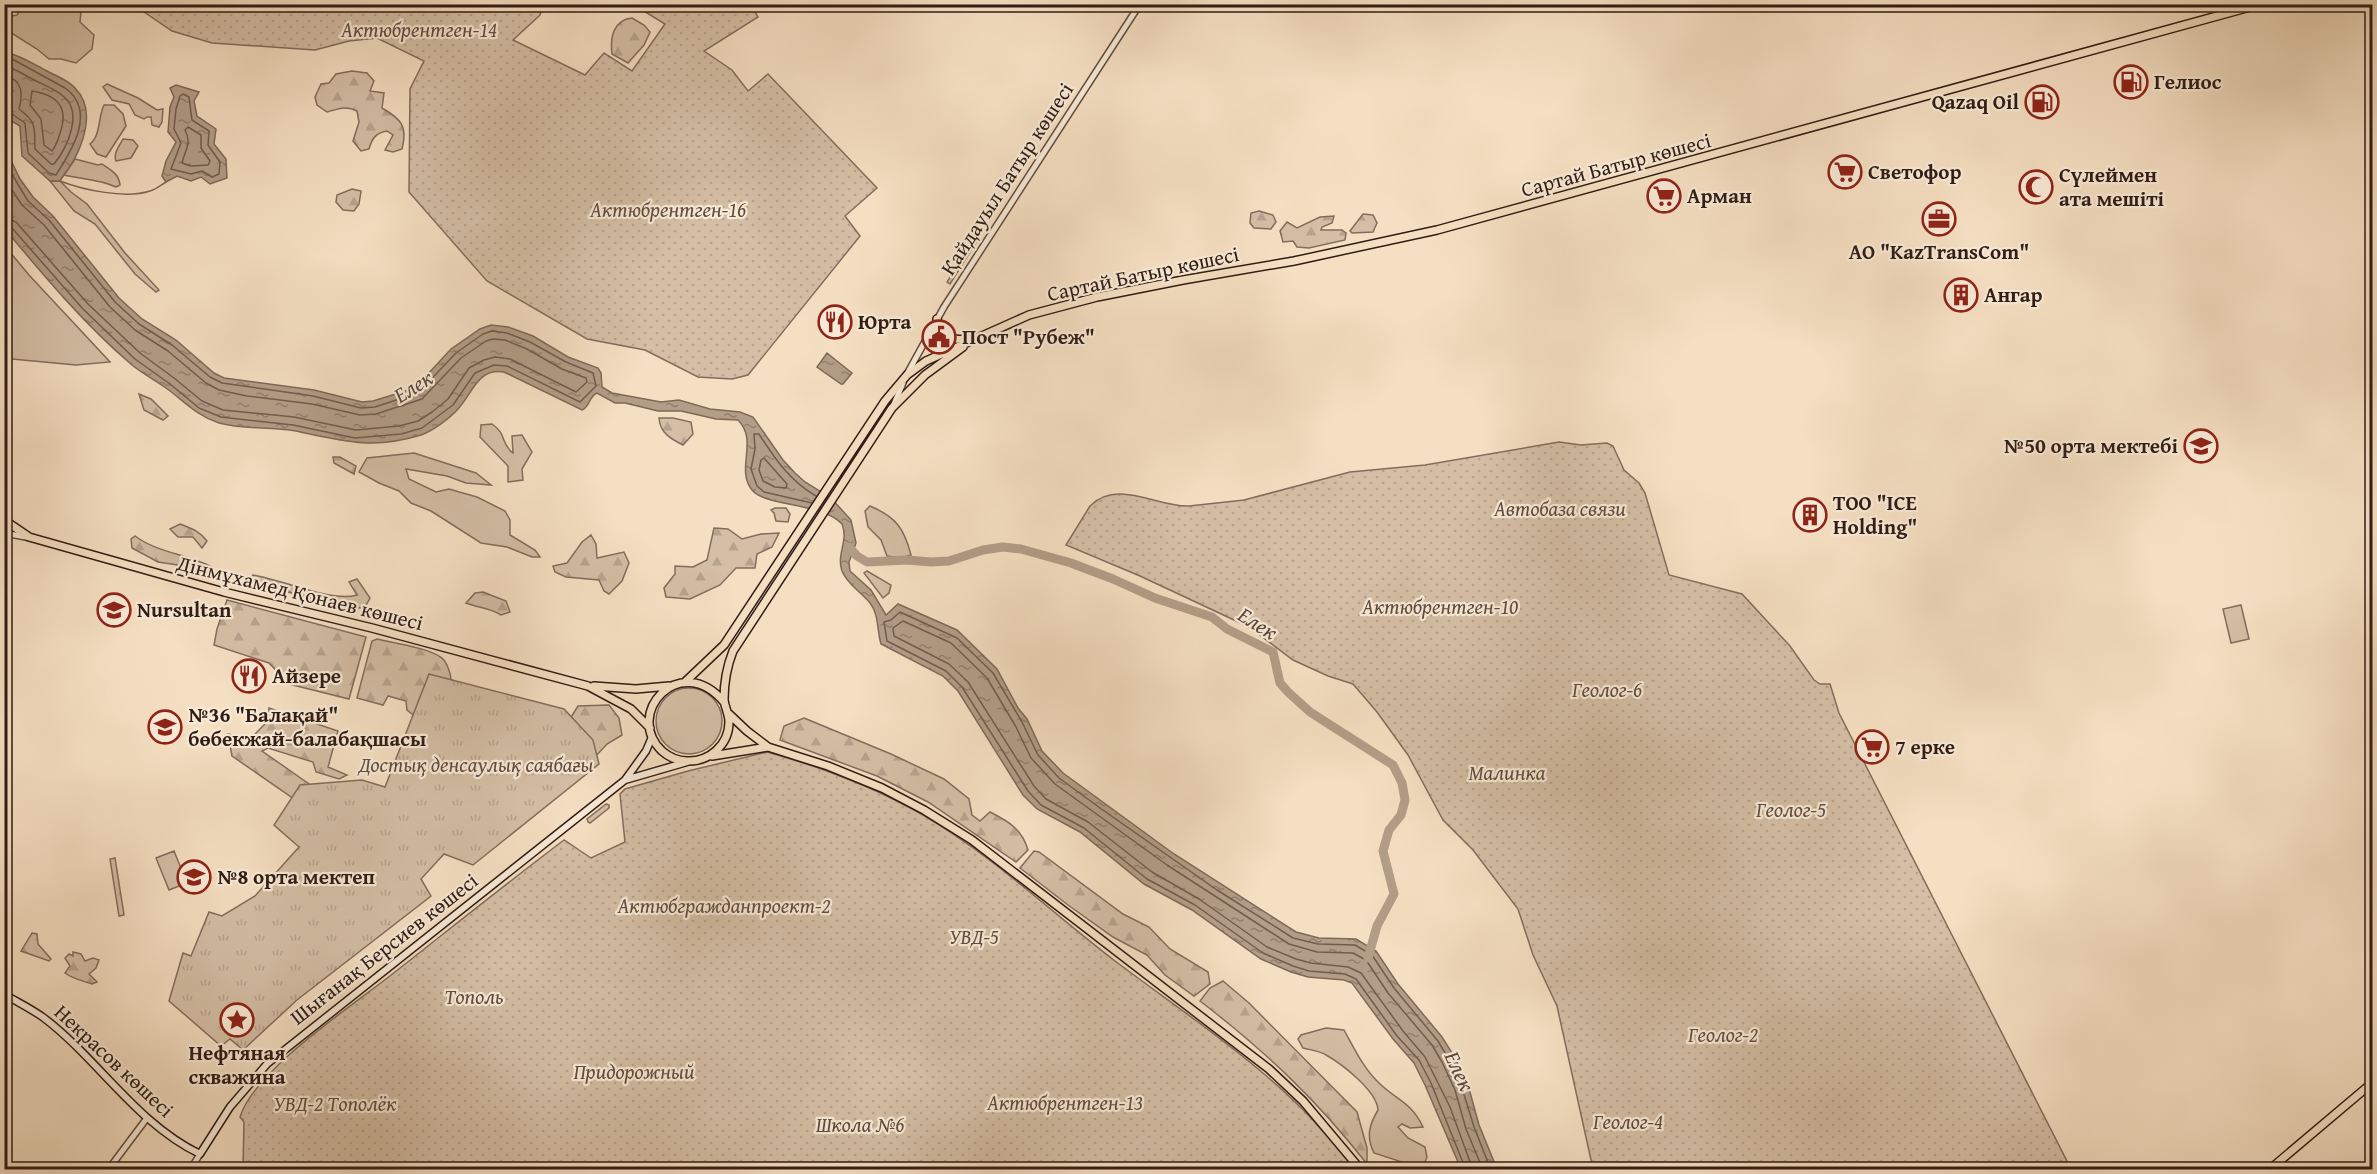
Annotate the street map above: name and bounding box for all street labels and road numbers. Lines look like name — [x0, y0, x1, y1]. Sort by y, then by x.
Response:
street label: Қайдауыл Батыр көшесі — [933, 76, 1081, 281]
street label: Сартай Батыр көшесі — [1518, 124, 1714, 205]
street label: Сартай Батыр көшесі — [1044, 238, 1242, 309]
street label: Дінмұхамед Қонаев көшесі — [173, 547, 427, 638]
street label: Шығанақ Берсиев көшесі — [283, 865, 484, 1032]
street label: Некрасов көшесі — [48, 997, 181, 1124]

